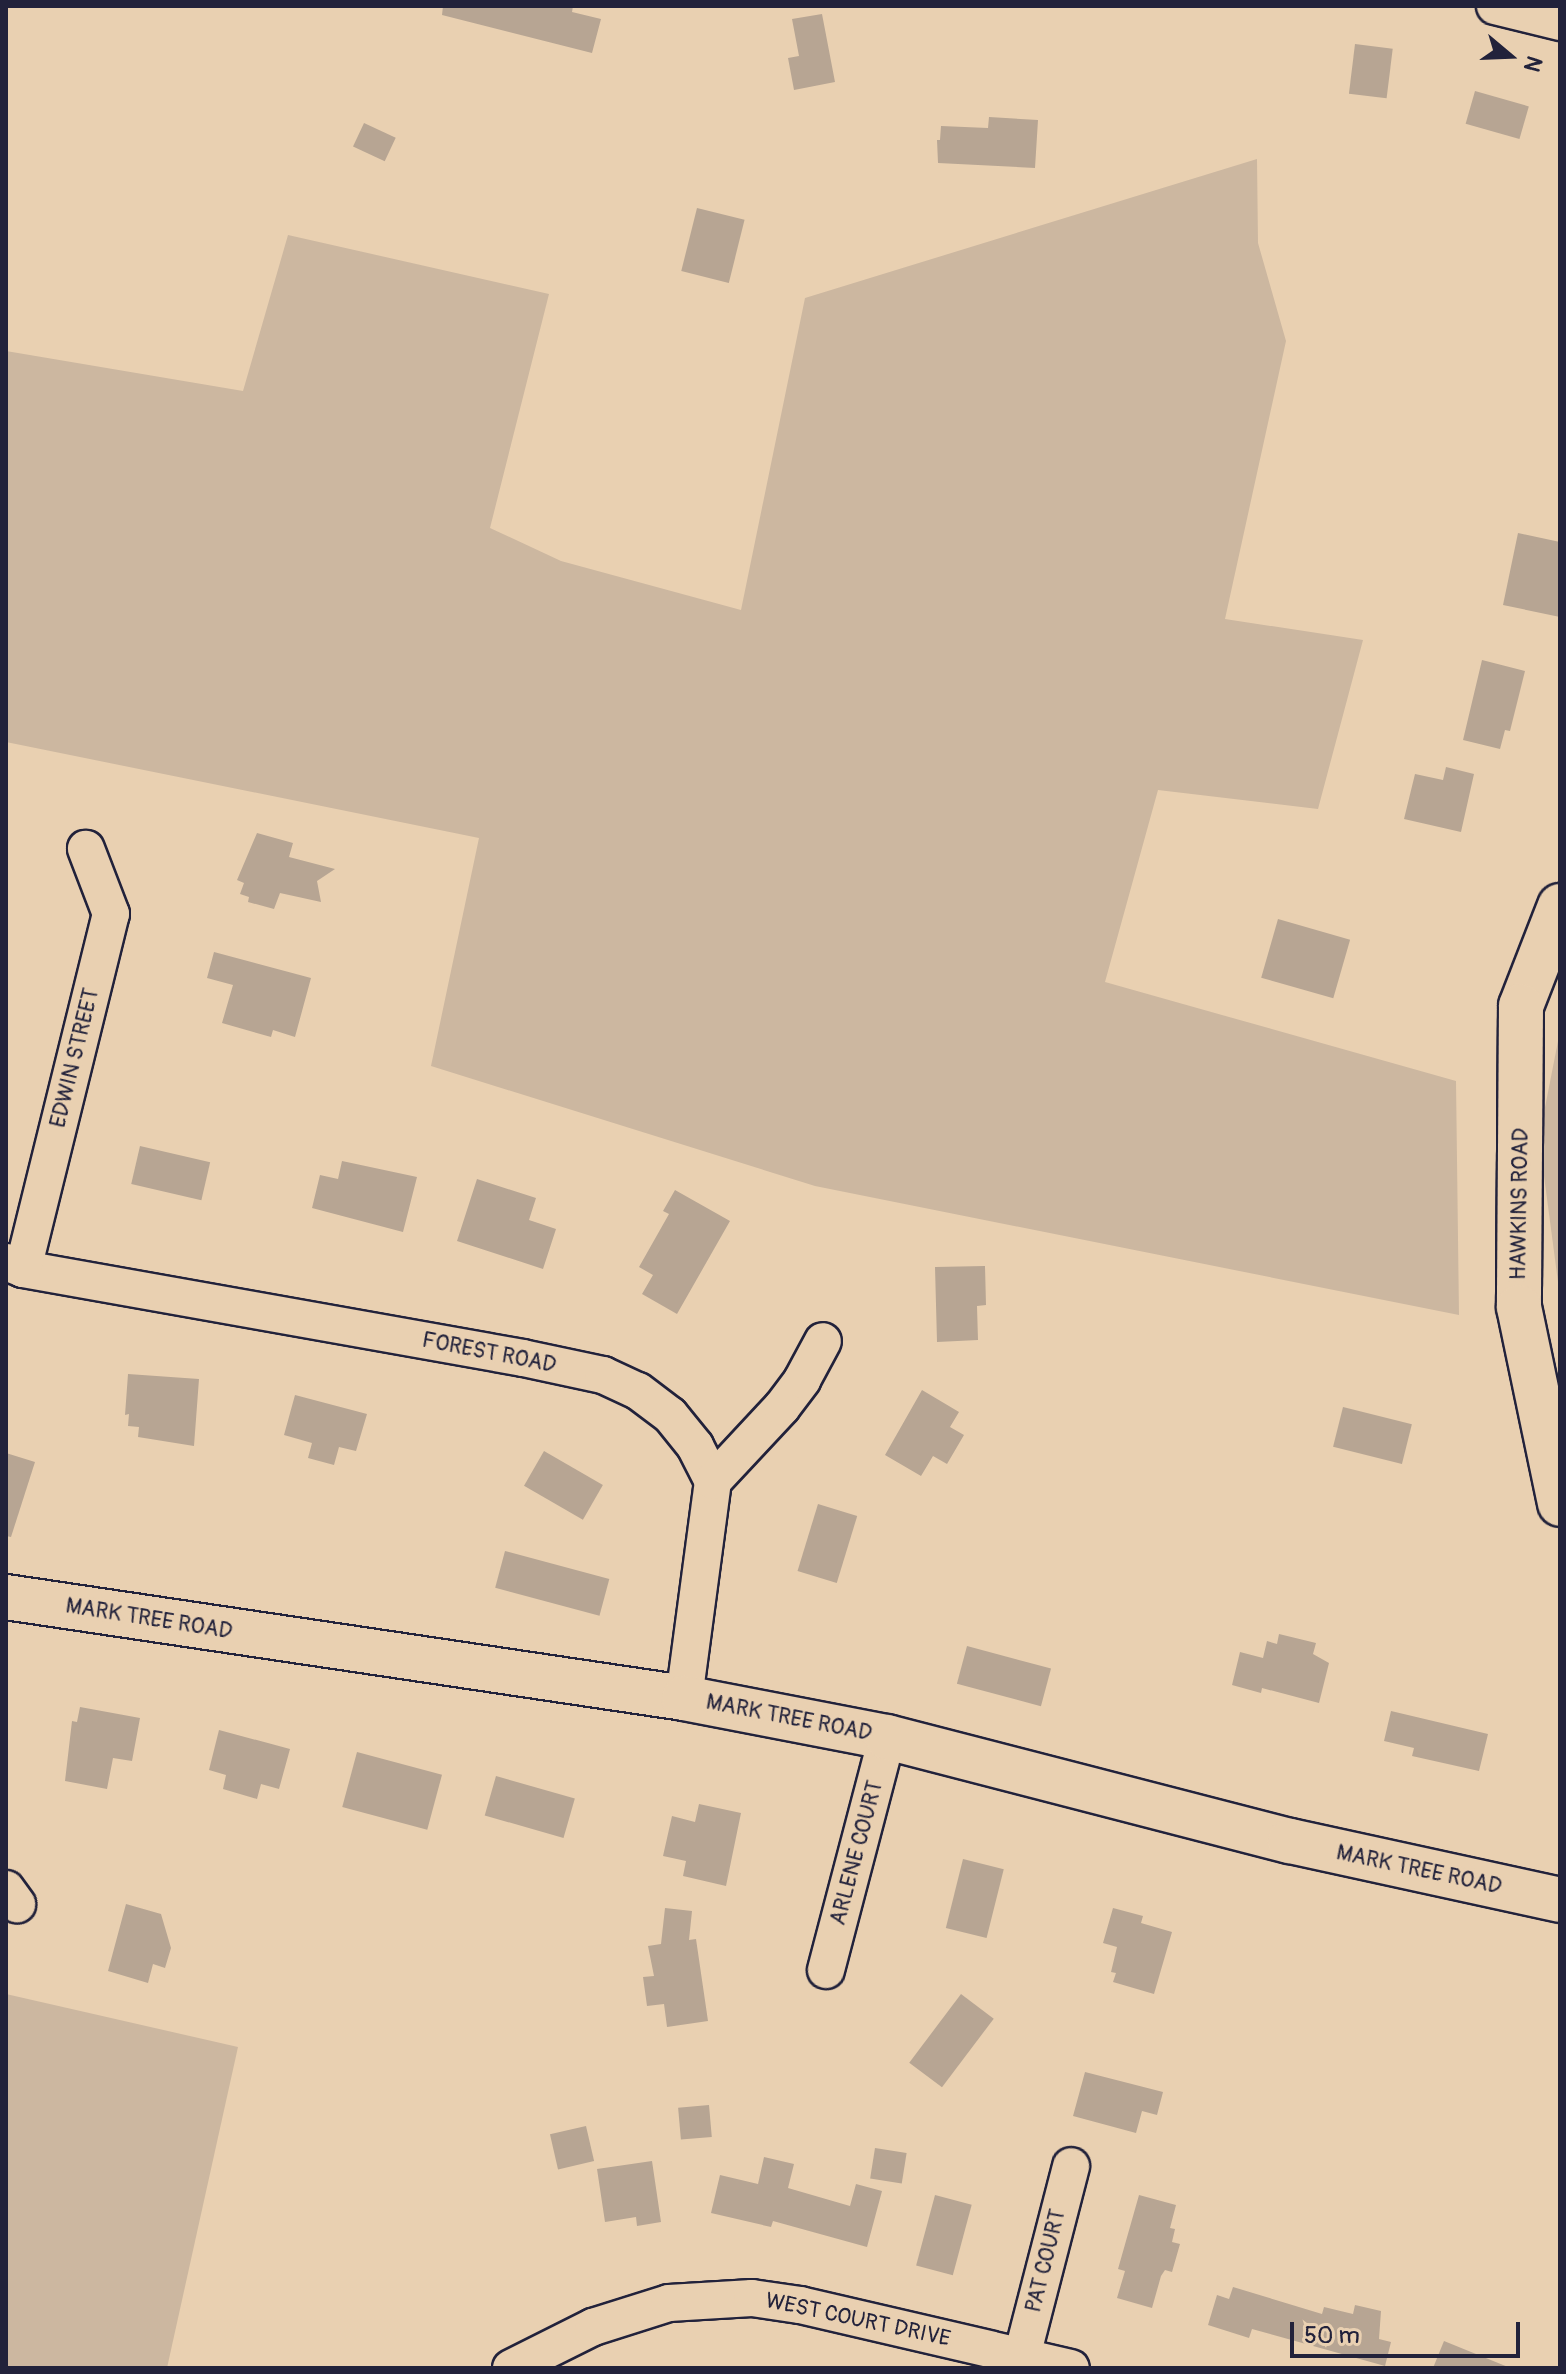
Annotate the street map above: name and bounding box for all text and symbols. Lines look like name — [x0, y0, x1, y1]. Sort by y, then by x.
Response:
north arrow — [1470, 16, 1550, 96]
text: N — [1517, 52, 1548, 75]
street label: EDWIN STREET — [45, 986, 105, 1130]
street label: HAWKINS ROAD — [1505, 1128, 1535, 1280]
street label: FOREST ROAD — [420, 1327, 558, 1379]
street label: MARK TREE ROAD — [64, 1593, 234, 1645]
street label: MARK TREE ROAD — [704, 1689, 874, 1747]
street label: ARLENE COURT — [825, 1778, 889, 1928]
street label: MARK TREE ROAD — [1334, 1840, 1504, 1900]
street label: PAT COURT — [1020, 2207, 1072, 2315]
street label: WEST COURT DRIVE — [763, 2288, 953, 2352]
scale bar — [1294, 2306, 1524, 2356]
text: 50 m — [1304, 2321, 1360, 2350]

